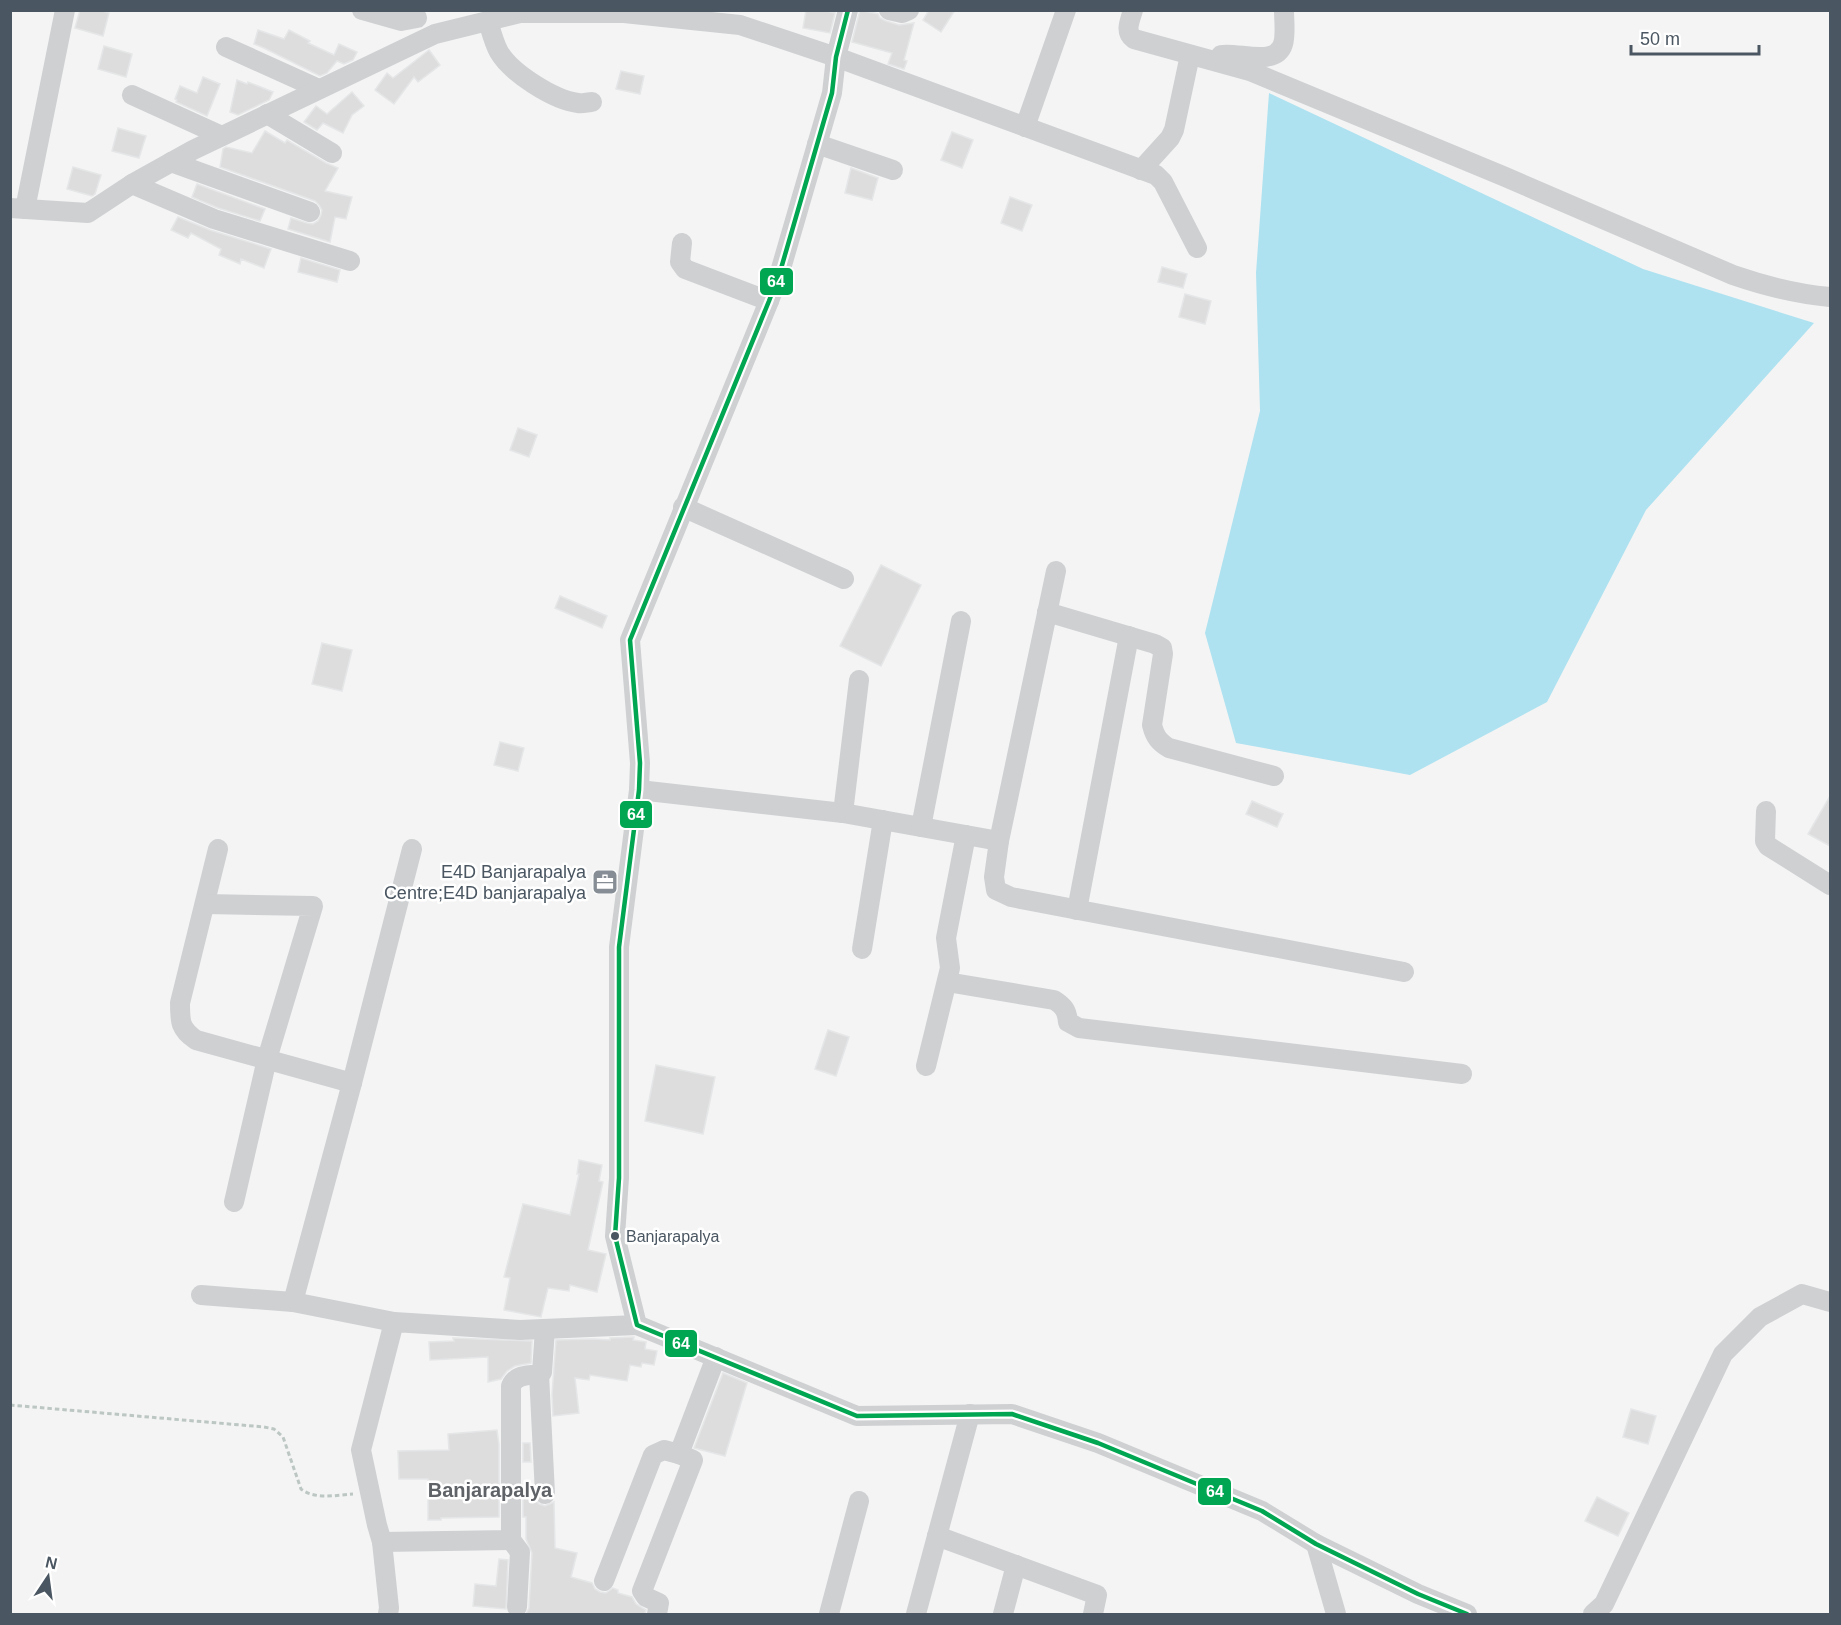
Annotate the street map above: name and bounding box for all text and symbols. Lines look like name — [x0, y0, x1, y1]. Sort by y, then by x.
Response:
scale bar — [1631, 18, 1758, 56]
text: 50 m — [1640, 29, 1680, 49]
line badge: 64 — [759, 267, 794, 296]
text: 64 — [767, 273, 785, 290]
line badge: 64 — [619, 800, 653, 829]
text: 64 — [627, 806, 645, 823]
place label: E4D Banjarapalya Centre;E4D banjarapalya — [384, 862, 587, 903]
office icon: E4D Banjarapalya Centre;E4D banjarapalya — [590, 867, 620, 897]
place label: Banjarapalya — [626, 1228, 720, 1245]
marker: Banjarapalya — [609, 1230, 621, 1242]
line badge: 64 — [664, 1329, 698, 1358]
text: 64 — [672, 1335, 690, 1352]
line badge: 64 — [1197, 1477, 1232, 1506]
district label: Banjarapalya — [428, 1479, 553, 1501]
text: 64 — [1206, 1483, 1224, 1500]
north arrow — [18, 1547, 78, 1607]
text: N — [44, 1553, 59, 1572]

